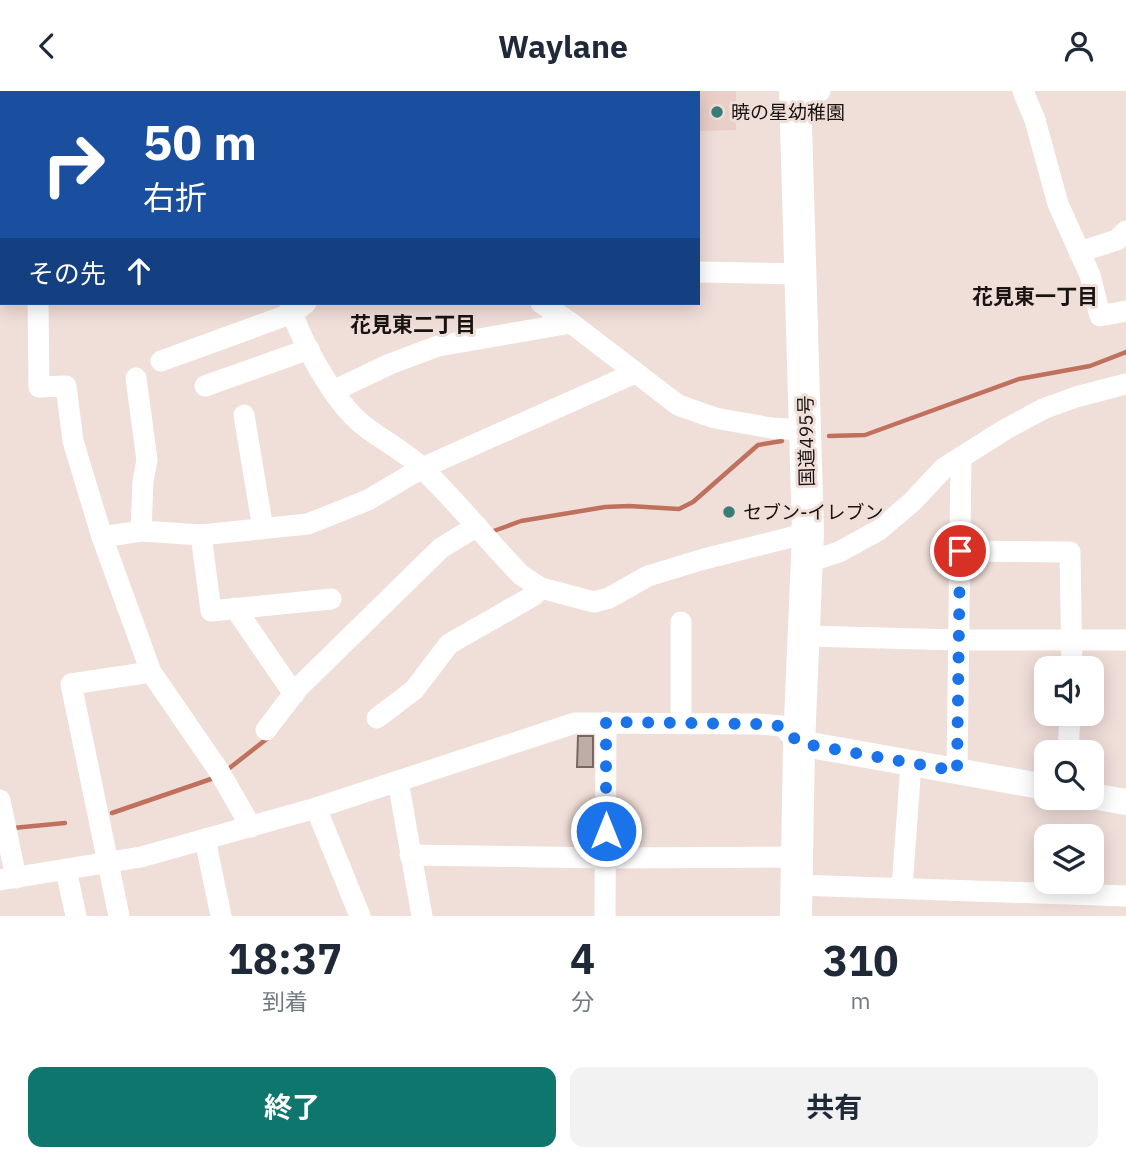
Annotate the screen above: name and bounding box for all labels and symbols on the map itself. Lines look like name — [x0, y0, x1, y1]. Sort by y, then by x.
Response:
place label: 暁の星幼稚園 — [731, 100, 845, 124]
marker: 暁の星幼稚園 — [709, 104, 725, 120]
district label: 花見東一丁目 — [972, 282, 1098, 310]
district label: 花見東二丁目 — [350, 310, 476, 338]
street label: 国道495号 — [793, 395, 819, 487]
place label: セブン-イレブン — [743, 500, 884, 524]
marker: セブン-イレブン — [721, 504, 737, 520]
pin — [930, 521, 990, 581]
position arrow — [569, 794, 643, 868]

